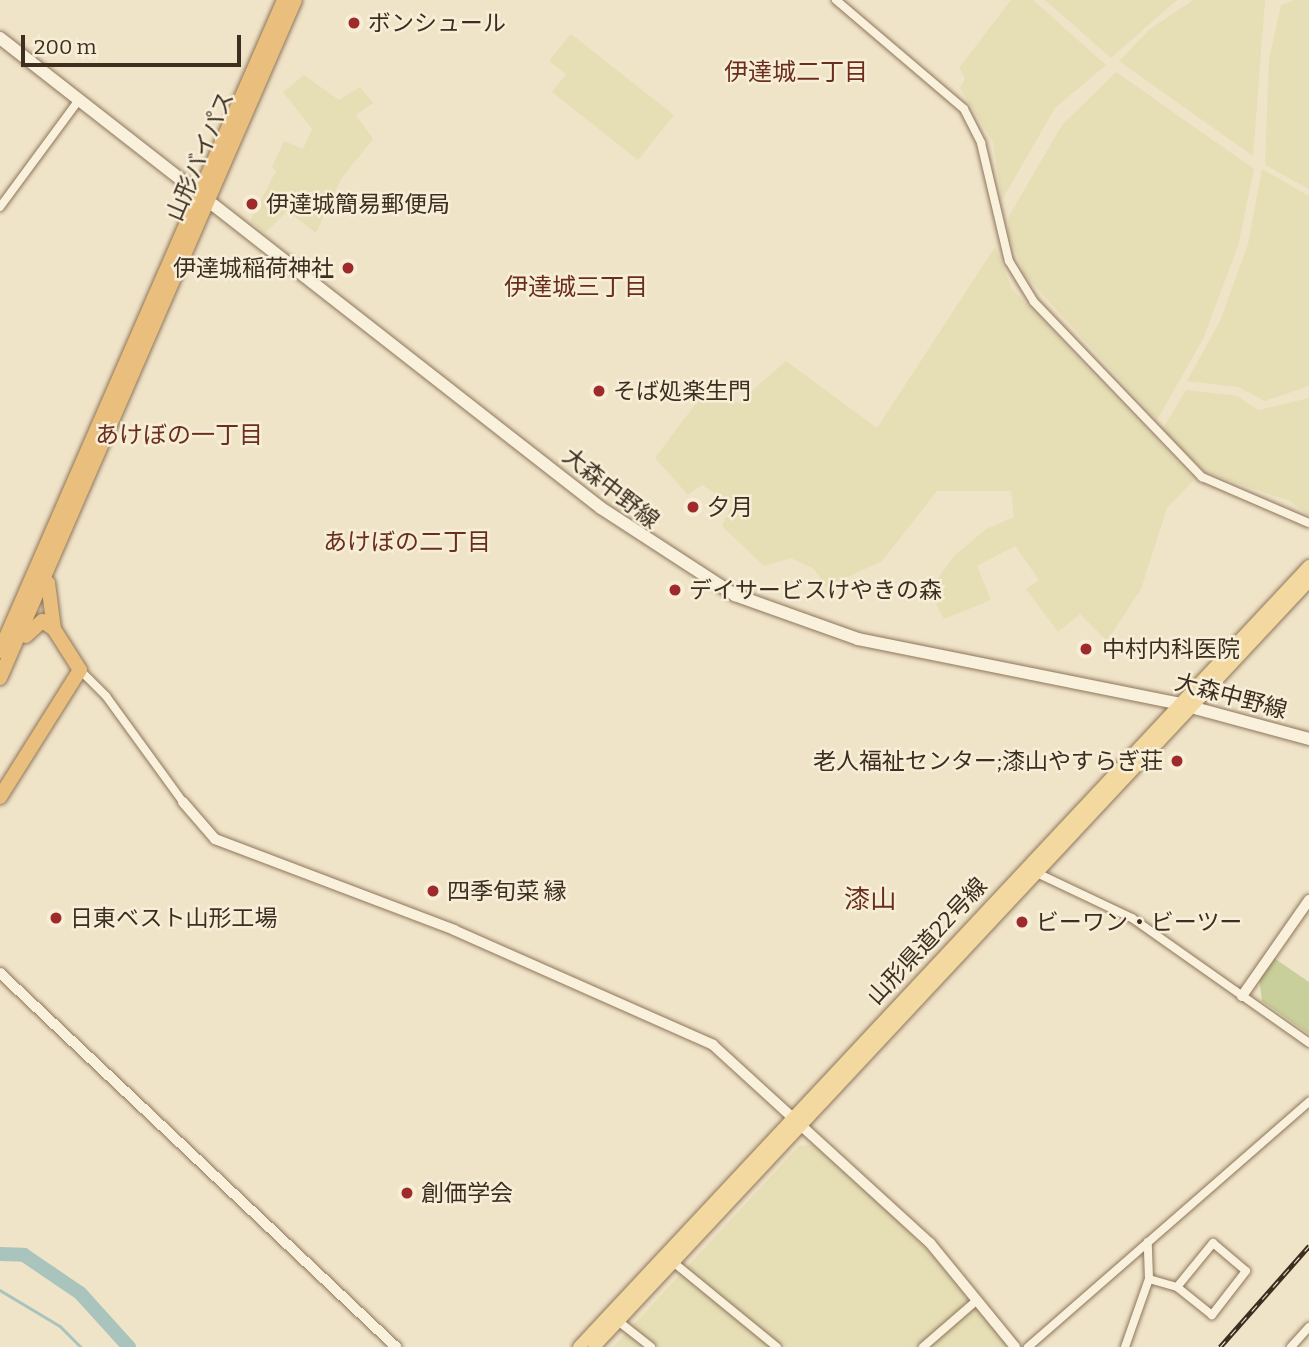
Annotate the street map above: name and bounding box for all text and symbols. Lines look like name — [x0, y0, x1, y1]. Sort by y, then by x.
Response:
place label: ボンシュール — [368, 9, 506, 37]
marker: ボンシュール — [346, 15, 362, 31]
scale bar — [24, 21, 245, 65]
text: 200 m — [34, 34, 97, 60]
district label: 伊達城二丁目 — [724, 59, 868, 87]
street label: 山形バイパス — [160, 87, 240, 225]
place label: 伊達城簡易郵便局 — [266, 190, 450, 218]
marker: 伊達城簡易郵便局 — [244, 196, 260, 212]
place label: 伊達城稲荷神社 — [173, 254, 334, 282]
marker: 伊達城稲荷神社 — [340, 260, 356, 276]
district label: 伊達城三丁目 — [504, 274, 648, 302]
place label: そば処楽生門 — [613, 377, 751, 405]
marker: そば処楽生門 — [591, 383, 607, 399]
district label: あけぼの一丁目 — [95, 422, 263, 450]
street label: 大森中野線 — [557, 442, 665, 534]
place label: 夕月 — [707, 493, 753, 521]
marker: 夕月 — [685, 499, 701, 515]
district label: あけぼの二丁目 — [323, 529, 491, 557]
place label: デイサービスけやきの森 — [689, 576, 942, 604]
marker: デイサービスけやきの森 — [667, 582, 683, 598]
place label: 中村内科医院 — [1102, 635, 1240, 663]
marker: 中村内科医院 — [1076, 639, 1096, 659]
street label: 大森中野線 — [1172, 668, 1290, 724]
place label: 老人福祉センター;漆山やすらぎ荘 — [813, 747, 1163, 775]
marker: 老人福祉センター;漆山やすらぎ荘 — [1169, 753, 1185, 769]
street label: 山形県道22号線 — [861, 872, 993, 1010]
place label: 四季旬菜 縁 — [447, 877, 567, 905]
marker: 四季旬菜 縁 — [425, 883, 441, 899]
district label: 漆山 — [844, 884, 896, 916]
place label: 日東ベスト山形工場 — [70, 904, 277, 932]
place label: ビーワン・ビーツー — [1036, 908, 1243, 936]
marker: 日東ベスト山形工場 — [48, 910, 64, 926]
marker: ビーワン・ビーツー — [1014, 914, 1030, 930]
place label: 創価学会 — [421, 1179, 513, 1207]
marker: 創価学会 — [399, 1185, 415, 1201]

